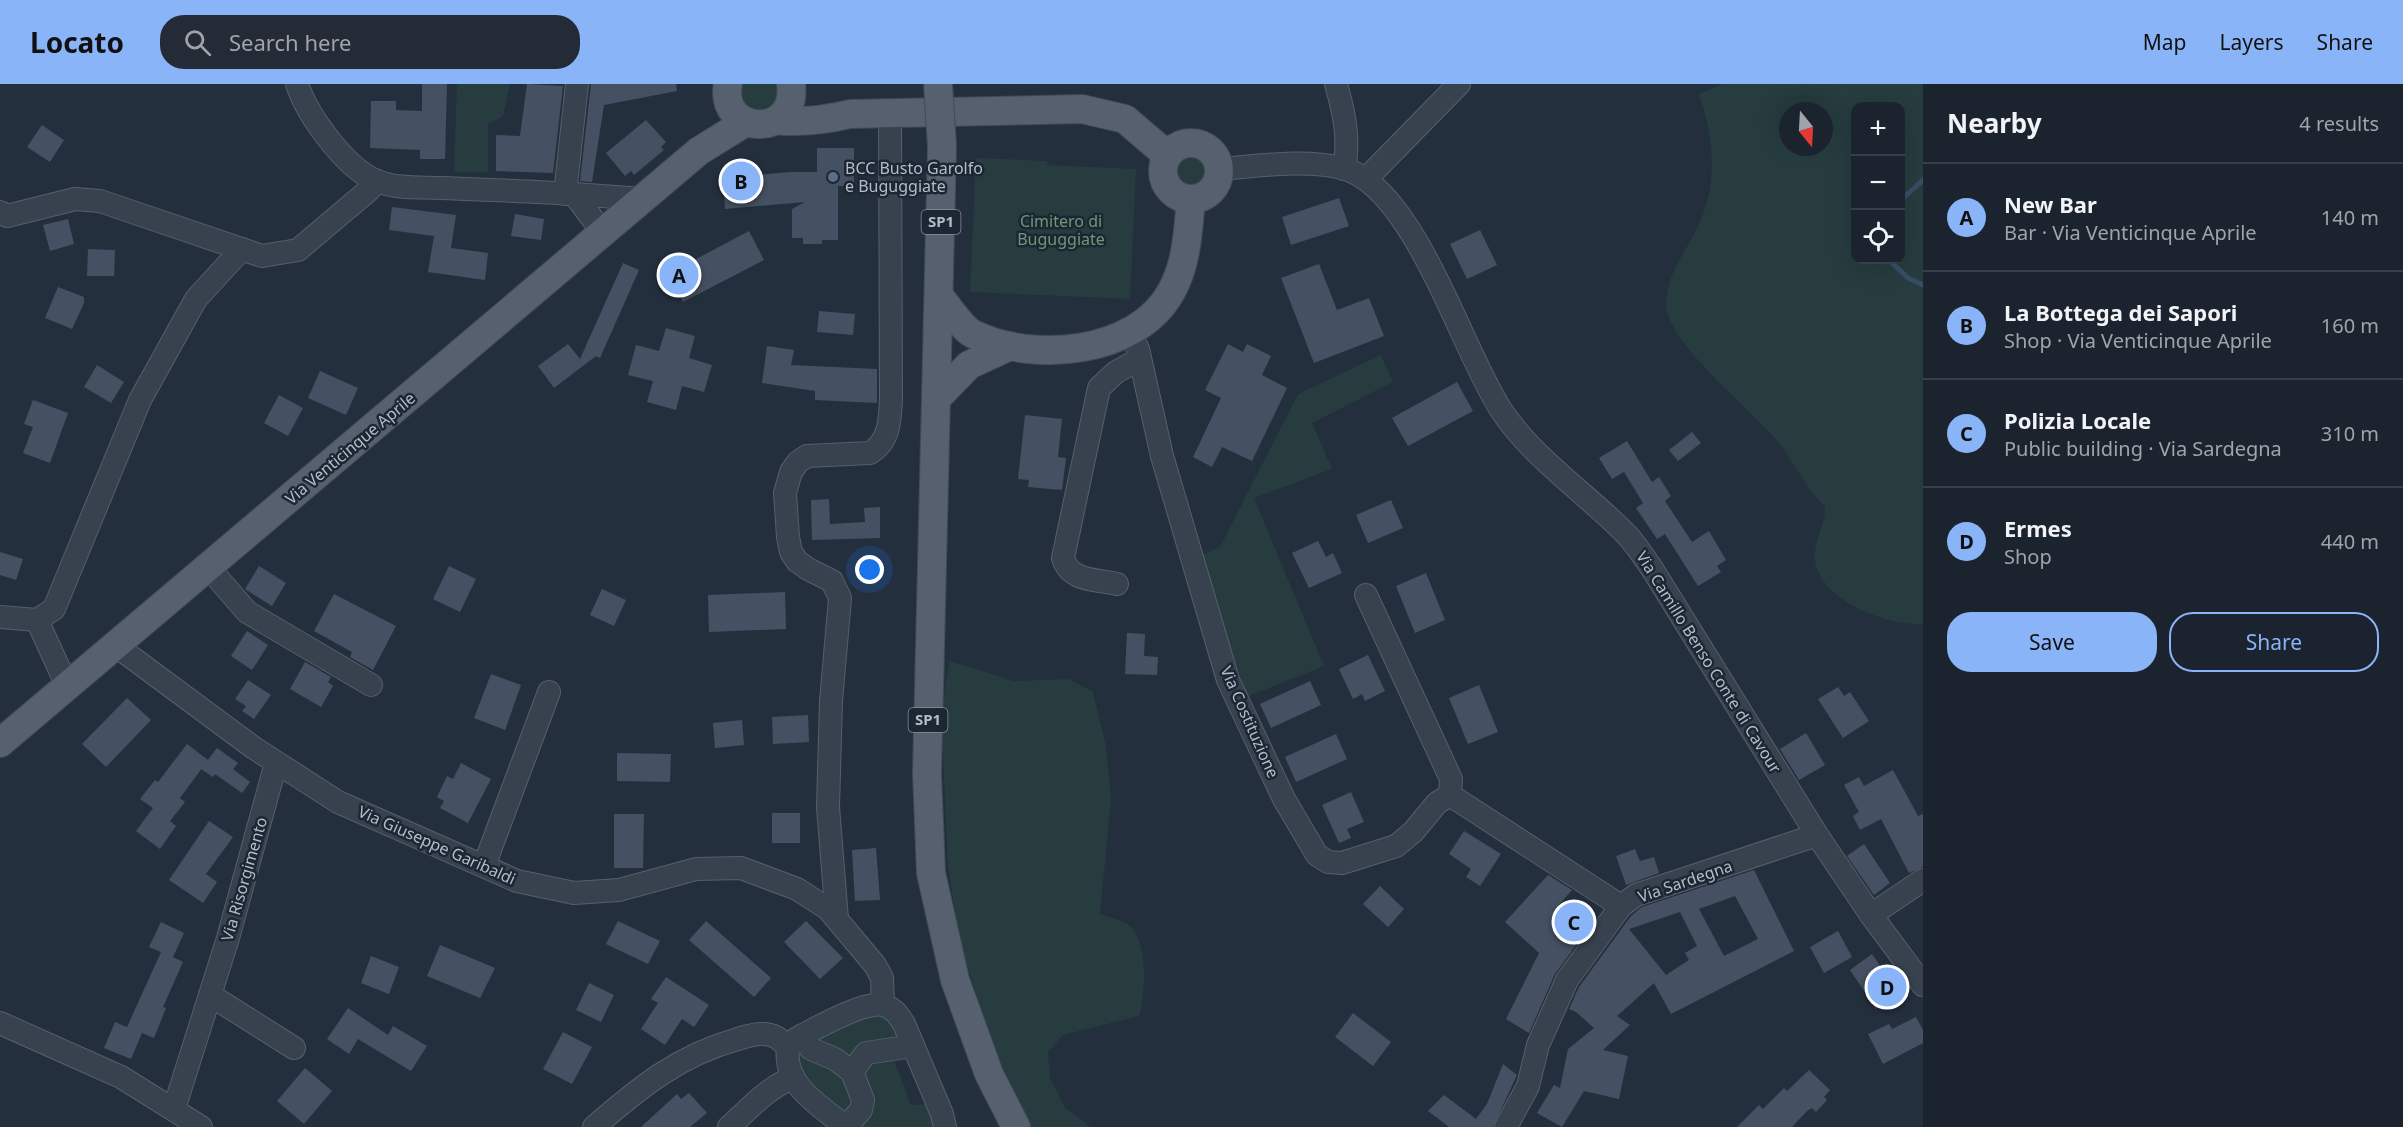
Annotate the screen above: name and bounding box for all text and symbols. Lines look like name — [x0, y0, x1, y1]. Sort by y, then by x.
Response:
search box — [160, 15, 580, 69]
text: Locato — [30, 23, 124, 61]
icon: search — [181, 26, 214, 59]
text: Search here — [229, 27, 351, 57]
text: Map — [2143, 28, 2187, 56]
text: Layers — [2220, 28, 2284, 56]
text: Share — [2317, 28, 2373, 56]
north arrow — [1779, 102, 1833, 156]
map controls — [1851, 102, 1905, 264]
button: + — [1851, 102, 1905, 156]
text: Nearby — [1947, 105, 2042, 141]
text: 4 results — [2299, 110, 2379, 137]
button: − — [1851, 156, 1905, 210]
place label: BCC Busto Garolfo e Buguggiate — [845, 157, 983, 197]
pin: B — [722, 158, 760, 204]
marker: BCC Busto Garolfo e Buguggiate — [826, 170, 840, 184]
text: New Bar — [2004, 189, 2097, 219]
text: A — [1960, 204, 1973, 231]
text: 140 m — [2321, 204, 2379, 231]
road number: SP1 — [922, 210, 960, 234]
park label: Cimitero di Buguggiate — [1017, 210, 1105, 250]
button: locate — [1851, 210, 1905, 264]
text: Bar · Via Venticinque Aprile — [2004, 219, 2257, 246]
pin: A — [660, 252, 698, 297]
text: La Bottega dei Sapori — [2004, 297, 2237, 327]
text: B — [1960, 312, 1973, 339]
text: 160 m — [2321, 312, 2379, 339]
text: Shop · Via Venticinque Aprile — [2004, 327, 2272, 354]
street label: Via Venticinque Aprile — [280, 387, 420, 509]
text: Polizia Locale — [2004, 405, 2151, 435]
text: C — [1960, 420, 1973, 447]
text: 310 m — [2321, 420, 2379, 447]
text: Public building · Via Sardegna — [2004, 435, 2282, 462]
text: Ermes — [2004, 513, 2072, 543]
text: D — [1959, 528, 1974, 555]
text: 440 m — [2321, 528, 2379, 555]
text: Shop — [2004, 543, 2052, 570]
street label: Via Camillo Benso Conte di Cavour — [1631, 547, 1787, 778]
your location — [855, 555, 884, 584]
button: Save — [1947, 612, 2157, 672]
button: Share — [2169, 612, 2379, 672]
street label: Via Costituzione — [1216, 663, 1284, 781]
road number: SP1 — [908, 708, 948, 732]
street label: Via Giuseppe Garibaldi — [355, 800, 519, 890]
street label: Via Risorgimento — [216, 814, 272, 944]
street label: Via Sardegna — [1635, 855, 1735, 907]
pin: C — [1554, 900, 1594, 944]
pin: D — [1868, 964, 1906, 1010]

